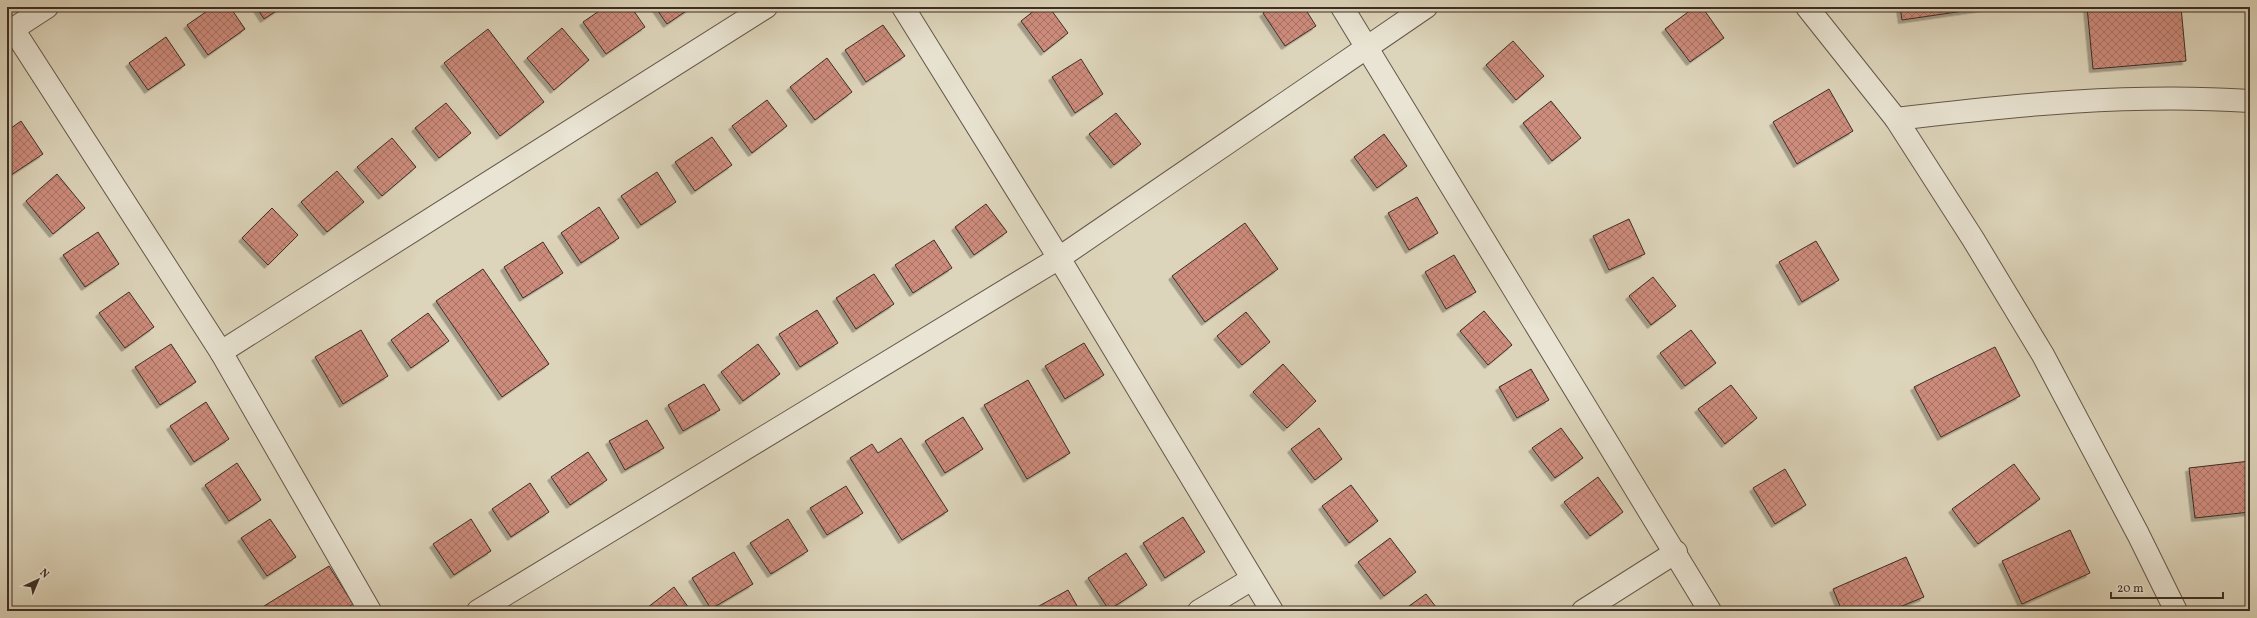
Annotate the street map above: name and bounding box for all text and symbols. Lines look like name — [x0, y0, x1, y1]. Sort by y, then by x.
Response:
north arrow — [18, 560, 58, 600]
text: N — [36, 566, 52, 582]
scale bar — [2111, 574, 2223, 600]
text: 20 m — [2117, 581, 2144, 597]

